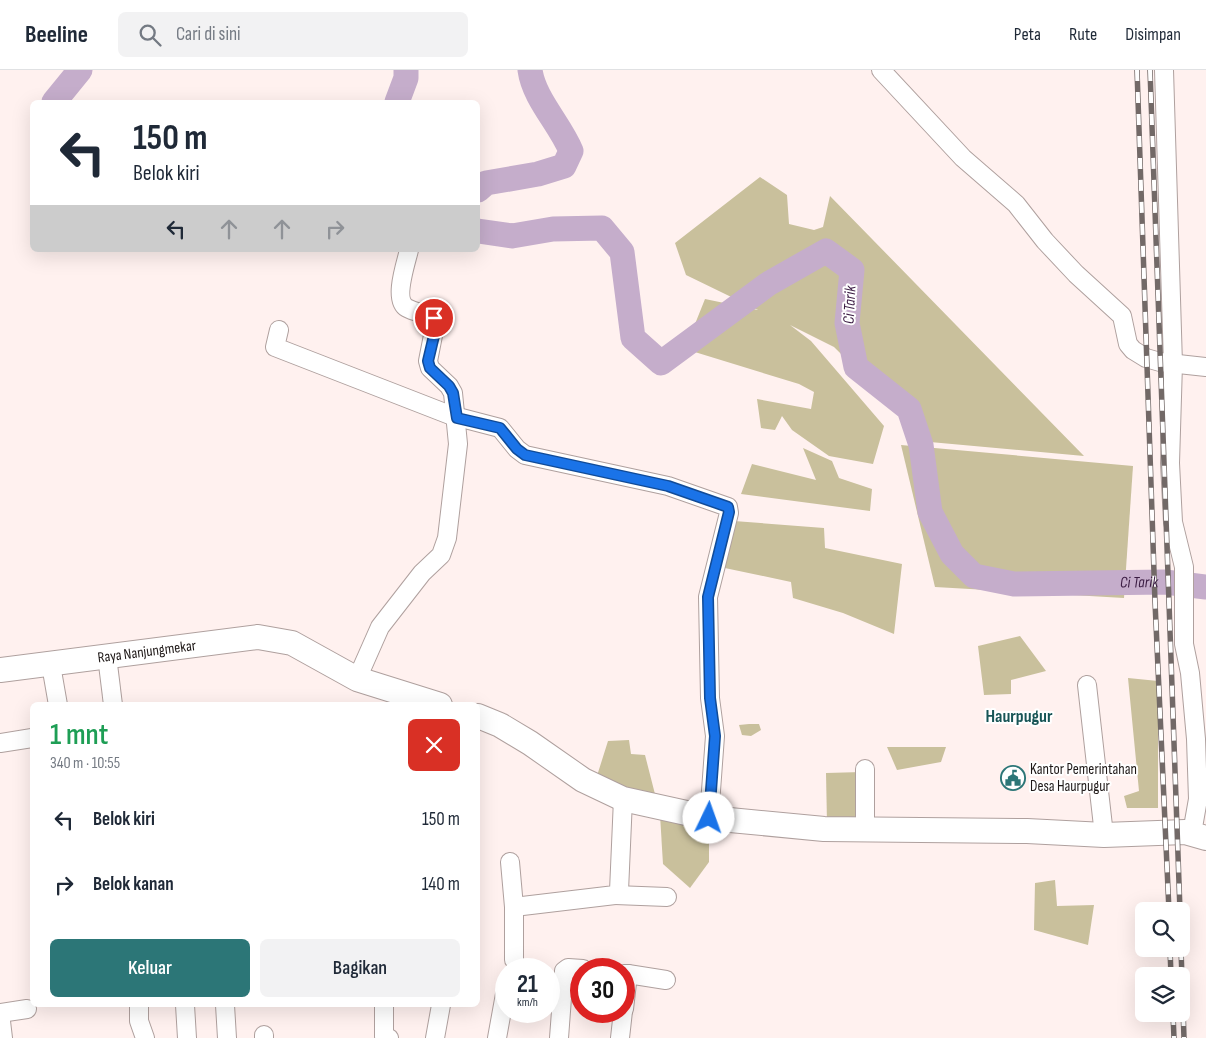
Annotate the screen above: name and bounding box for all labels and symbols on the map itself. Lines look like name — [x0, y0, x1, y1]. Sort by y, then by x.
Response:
water label: Ci Tarik — [840, 284, 861, 325]
pin — [413, 297, 455, 339]
water label: Ci Tarik — [1120, 573, 1159, 592]
street label: Raya Nanjungmekar — [97, 635, 198, 667]
district label: Haurpugur — [985, 706, 1053, 727]
place label: Kantor Pemerintahan Desa Haurpugur — [1030, 760, 1137, 796]
public building icon: Kantor Pemerintahan Desa Haurpugur — [1000, 765, 1026, 791]
position arrow — [682, 791, 734, 843]
speed limit sign: 30 — [570, 958, 635, 1023]

